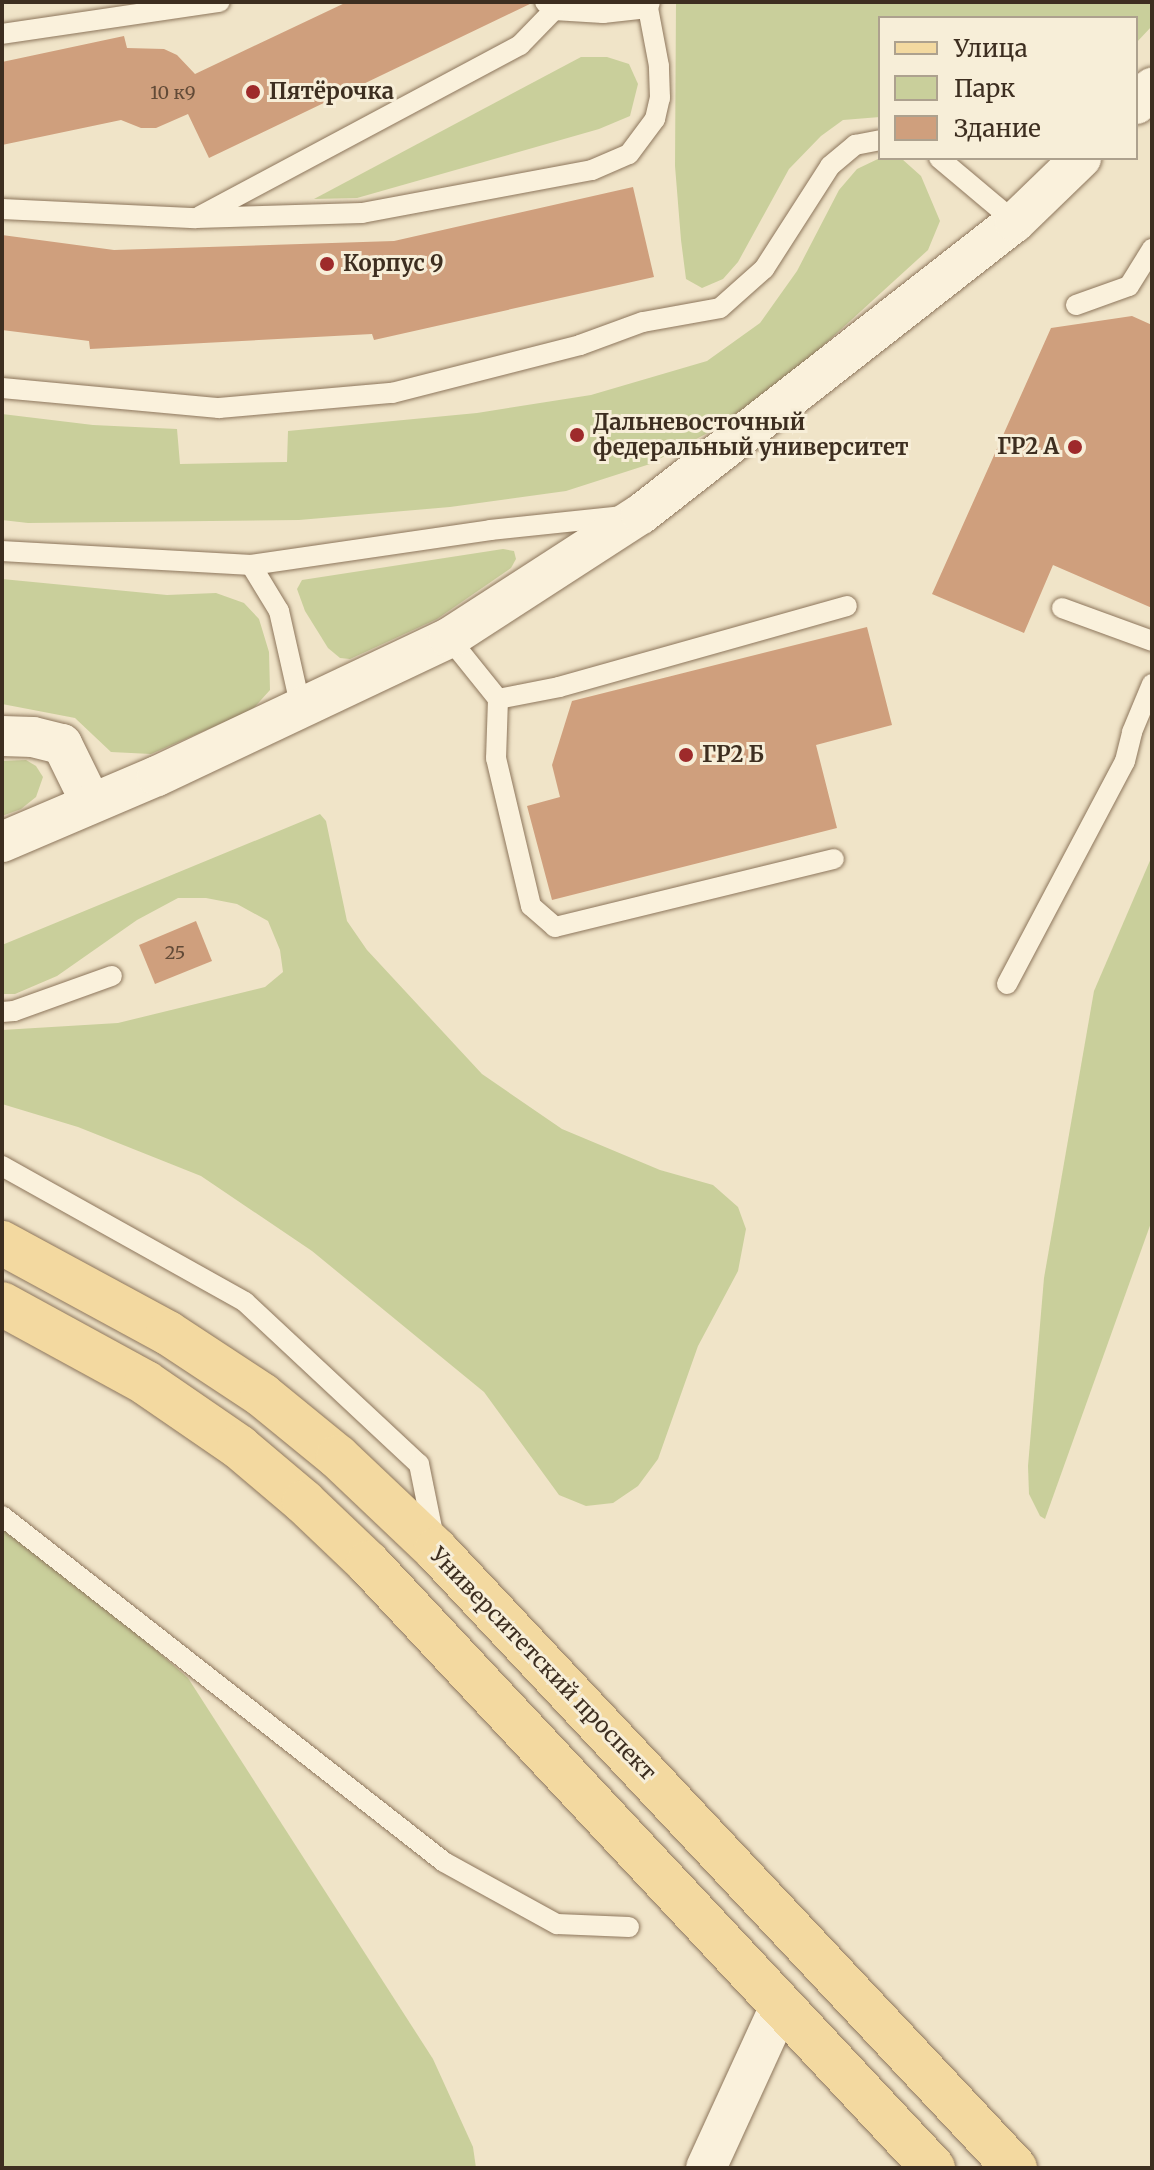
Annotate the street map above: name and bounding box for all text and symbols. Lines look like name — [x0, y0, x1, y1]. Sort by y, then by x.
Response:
legend — [878, 16, 1138, 160]
text: Улица — [954, 33, 1028, 64]
text: Парк — [954, 73, 1015, 104]
place label: Пятёрочка — [269, 79, 394, 105]
house number: 10 к9 — [150, 82, 196, 104]
marker: Пятёрочка — [244, 83, 262, 101]
text: Здание — [954, 113, 1041, 144]
place label: Корпус 9 — [343, 251, 444, 277]
marker: Корпус 9 — [318, 255, 336, 273]
place label: Дальневосточный федеральный университет — [593, 409, 909, 460]
marker: Дальневосточный федеральный университет — [568, 426, 586, 444]
place label: ГР2 А — [997, 434, 1059, 460]
marker: ГР2 А — [1066, 438, 1084, 456]
place label: ГР2 Б — [702, 742, 764, 768]
marker: ГР2 Б — [677, 746, 695, 764]
house number: 25 — [165, 942, 185, 964]
street label: Университетский проспект — [425, 1542, 661, 1786]

